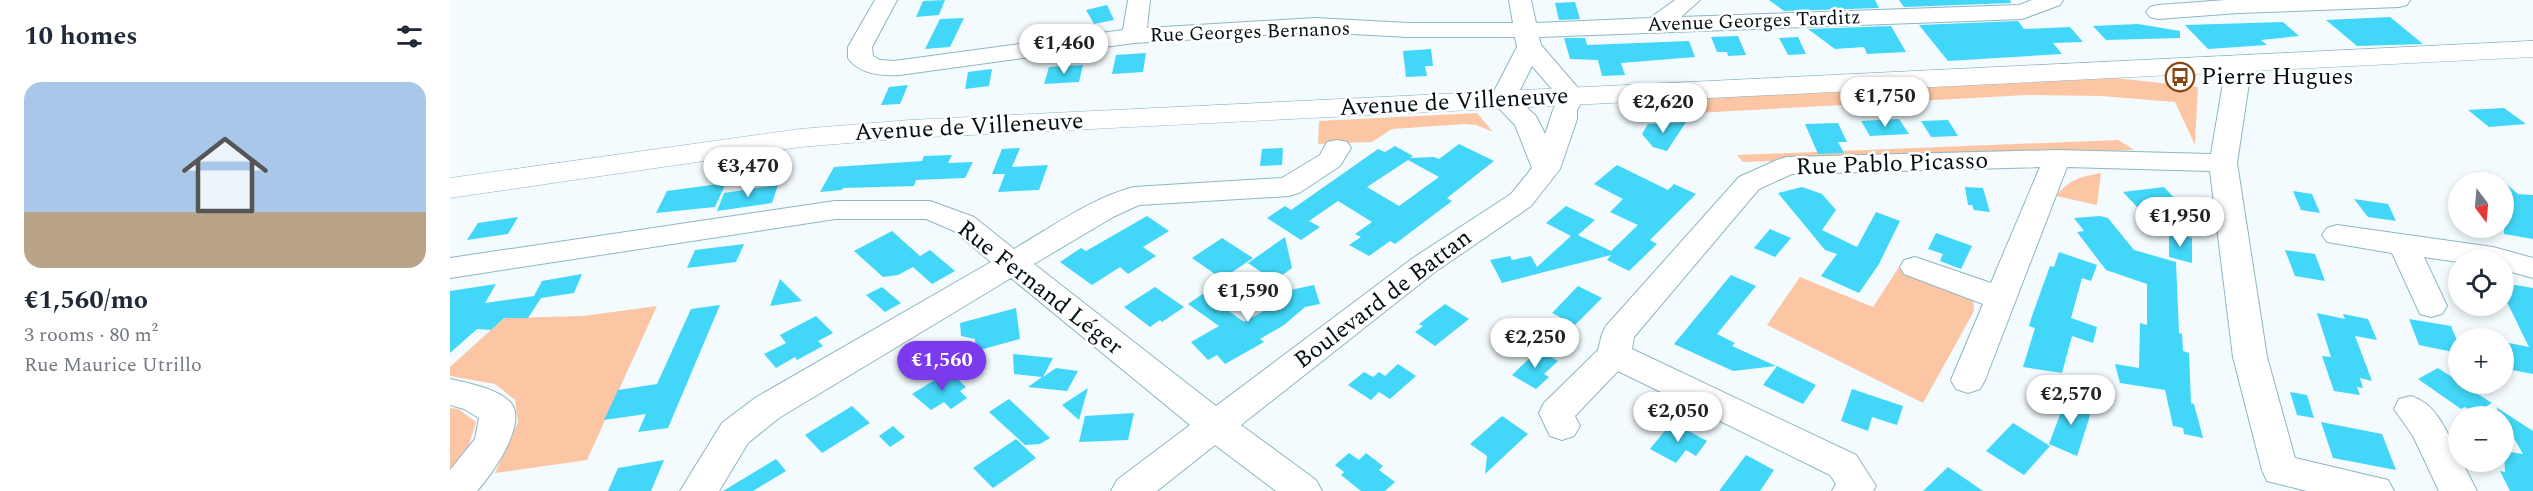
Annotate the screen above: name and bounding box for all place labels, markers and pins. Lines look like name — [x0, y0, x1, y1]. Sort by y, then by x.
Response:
pin: €1,460 — [1015, 24, 1113, 75]
place label: Pierre Hugues — [2201, 59, 2354, 95]
bus stop icon: Pierre Hugues — [2164, 61, 2196, 93]
pin: €1,750 — [1836, 77, 1934, 128]
pin: €2,620 — [1614, 83, 1712, 134]
pin: €3,470 — [699, 147, 797, 198]
pin: €1,950 — [2131, 197, 2229, 248]
pin: €1,590 — [1199, 272, 1297, 323]
pin: €2,250 — [1486, 318, 1584, 369]
pin: €1,560 — [893, 341, 991, 392]
pin: €2,570 — [2022, 375, 2120, 426]
pin: €2,050 — [1629, 392, 1727, 443]

